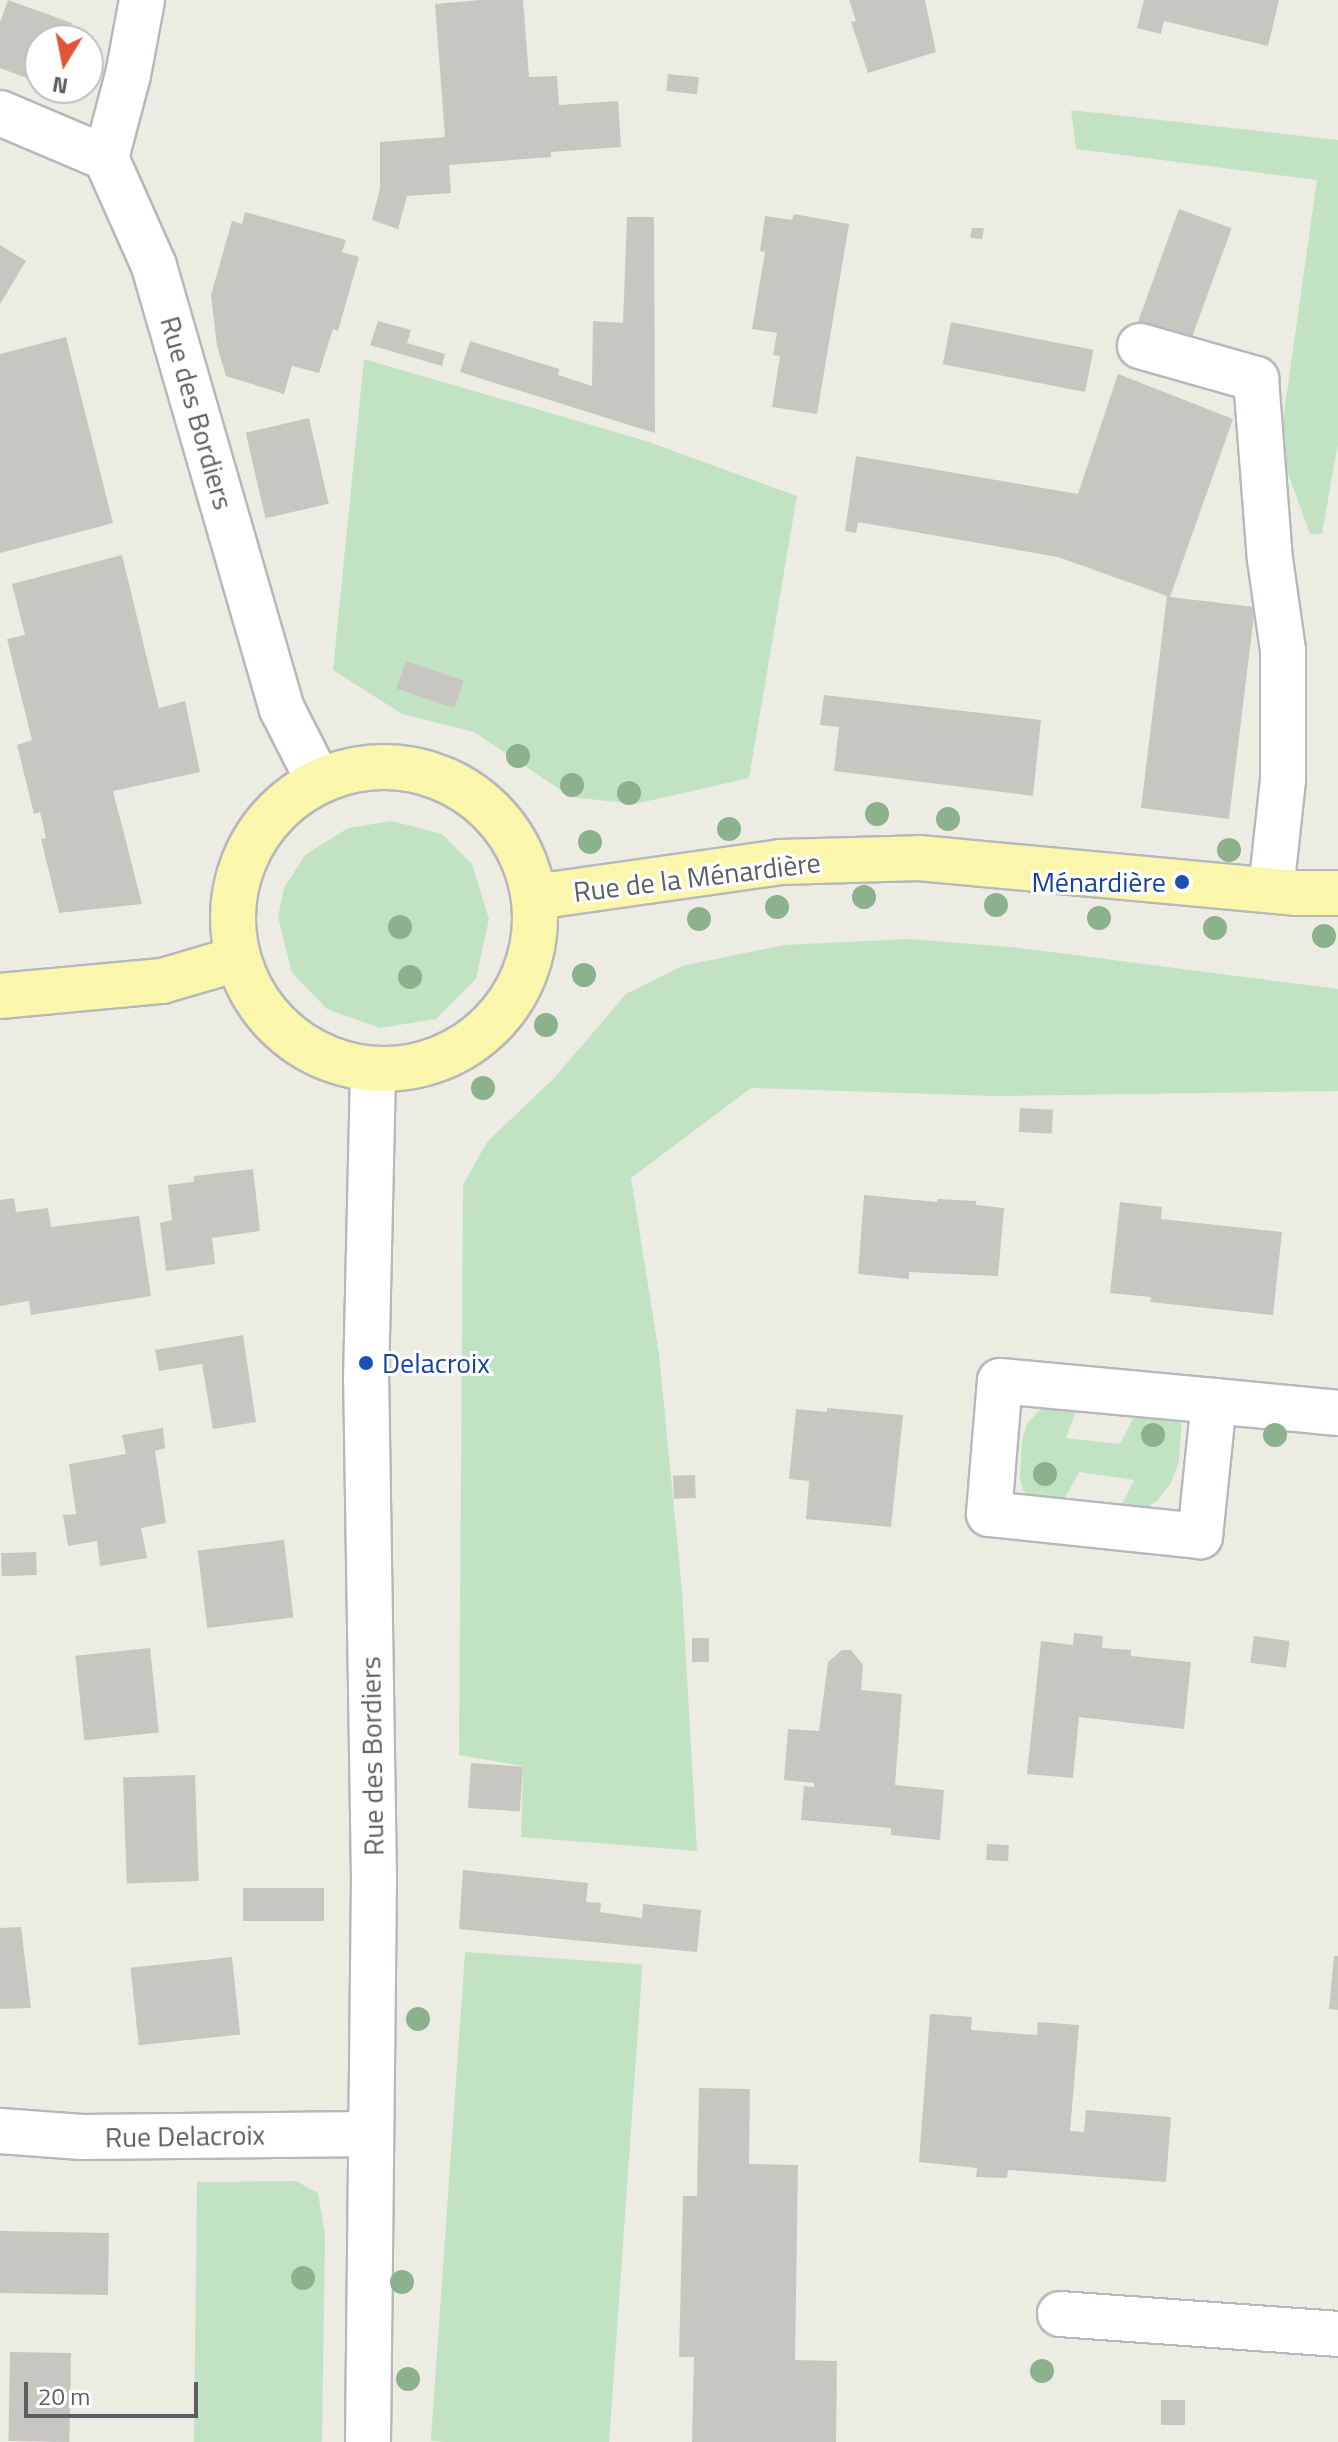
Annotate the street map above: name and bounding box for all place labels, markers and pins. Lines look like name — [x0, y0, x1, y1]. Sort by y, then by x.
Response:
place label: Ménardière — [1031, 865, 1166, 899]
marker: Ménardière — [1173, 873, 1191, 891]
place label: Delacroix — [382, 1346, 490, 1380]
marker: Delacroix — [357, 1354, 375, 1372]

